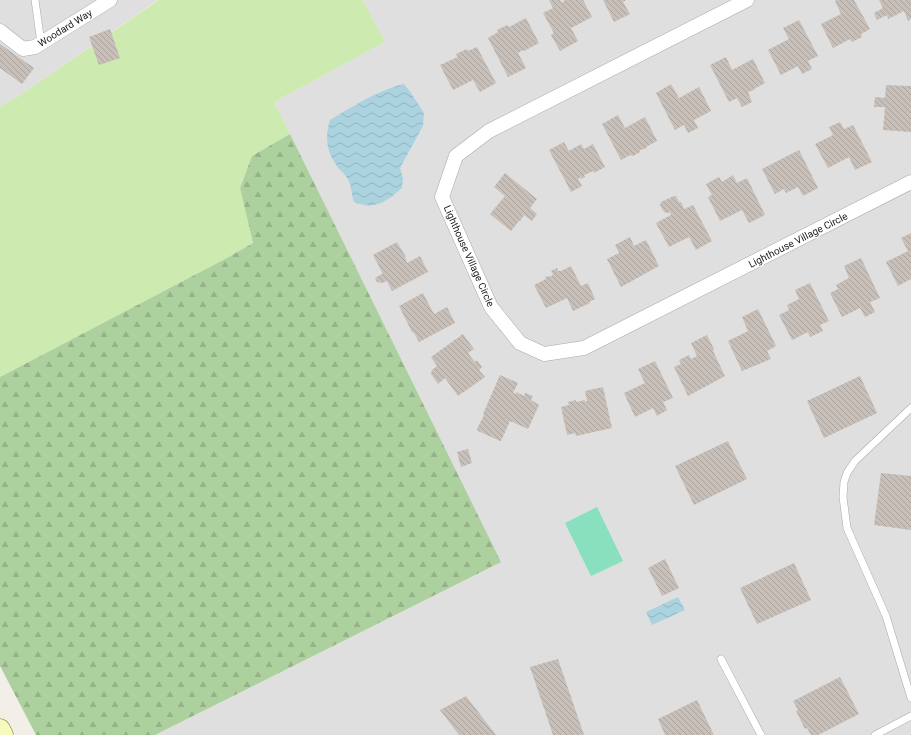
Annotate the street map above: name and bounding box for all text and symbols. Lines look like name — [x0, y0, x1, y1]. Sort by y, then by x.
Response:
street label: Woodard Way — [36, 7, 94, 49]
street label: Lighthouse Village Circle — [442, 204, 496, 308]
street label: Lighthouse Village Circle — [747, 210, 849, 270]

